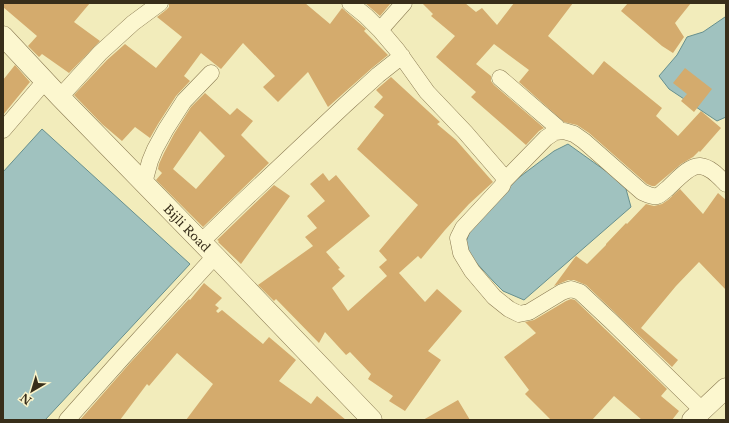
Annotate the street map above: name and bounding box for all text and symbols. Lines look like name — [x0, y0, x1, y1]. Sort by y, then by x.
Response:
street label: Bijli Road — [161, 201, 214, 255]
north arrow — [12, 371, 52, 411]
text: N — [17, 390, 34, 408]

